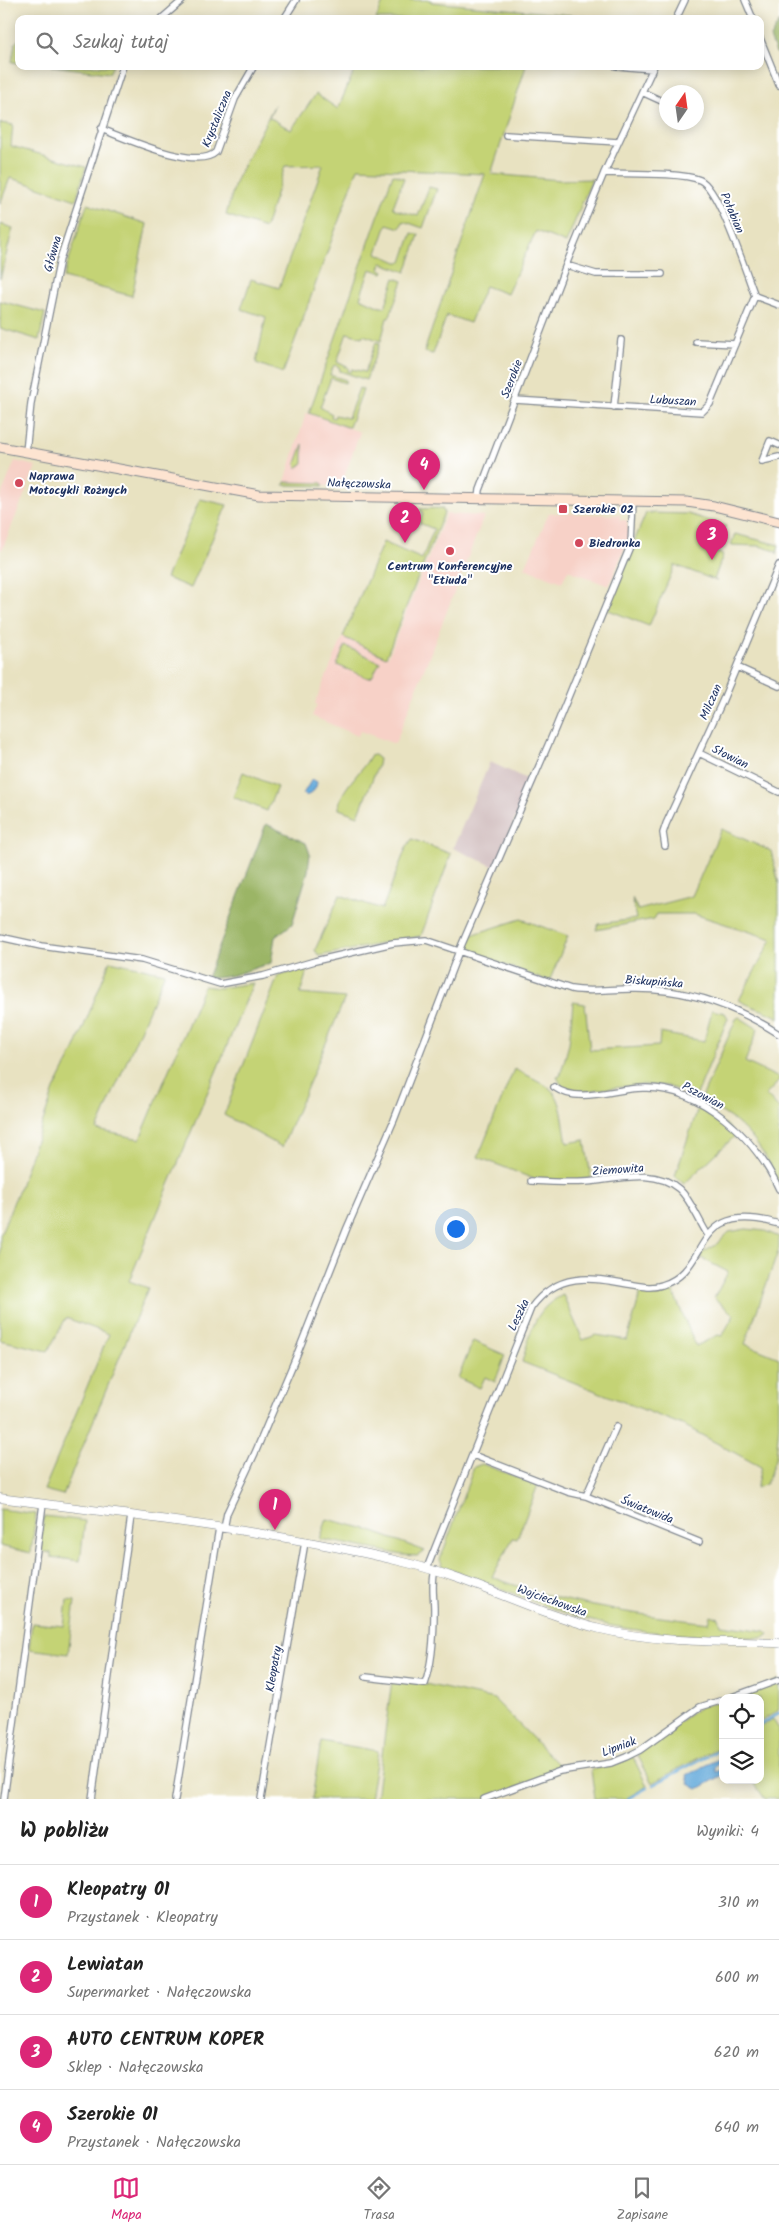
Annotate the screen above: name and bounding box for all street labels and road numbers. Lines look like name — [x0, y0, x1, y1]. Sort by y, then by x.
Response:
street label: Krystaliczna — [197, 87, 237, 151]
street label: Połabian — [715, 189, 749, 237]
street label: Główna — [39, 233, 67, 274]
street label: Szerokie — [496, 356, 528, 401]
street label: Lubuszan — [649, 390, 697, 412]
street label: Nałęczowska — [327, 473, 392, 495]
street label: Milczan — [695, 681, 727, 723]
street label: Słowian — [708, 740, 752, 774]
street label: Biskupińska — [624, 970, 684, 994]
street label: Pszowian — [679, 1077, 727, 1115]
street label: Ziemowita — [591, 1159, 645, 1181]
street label: Leszka — [503, 1295, 535, 1334]
street label: Światowida — [618, 1491, 677, 1529]
street label: Wojciechowska — [514, 1580, 590, 1623]
street label: Kleopatry — [261, 1644, 287, 1694]
street label: Lipniak — [599, 1732, 639, 1762]

